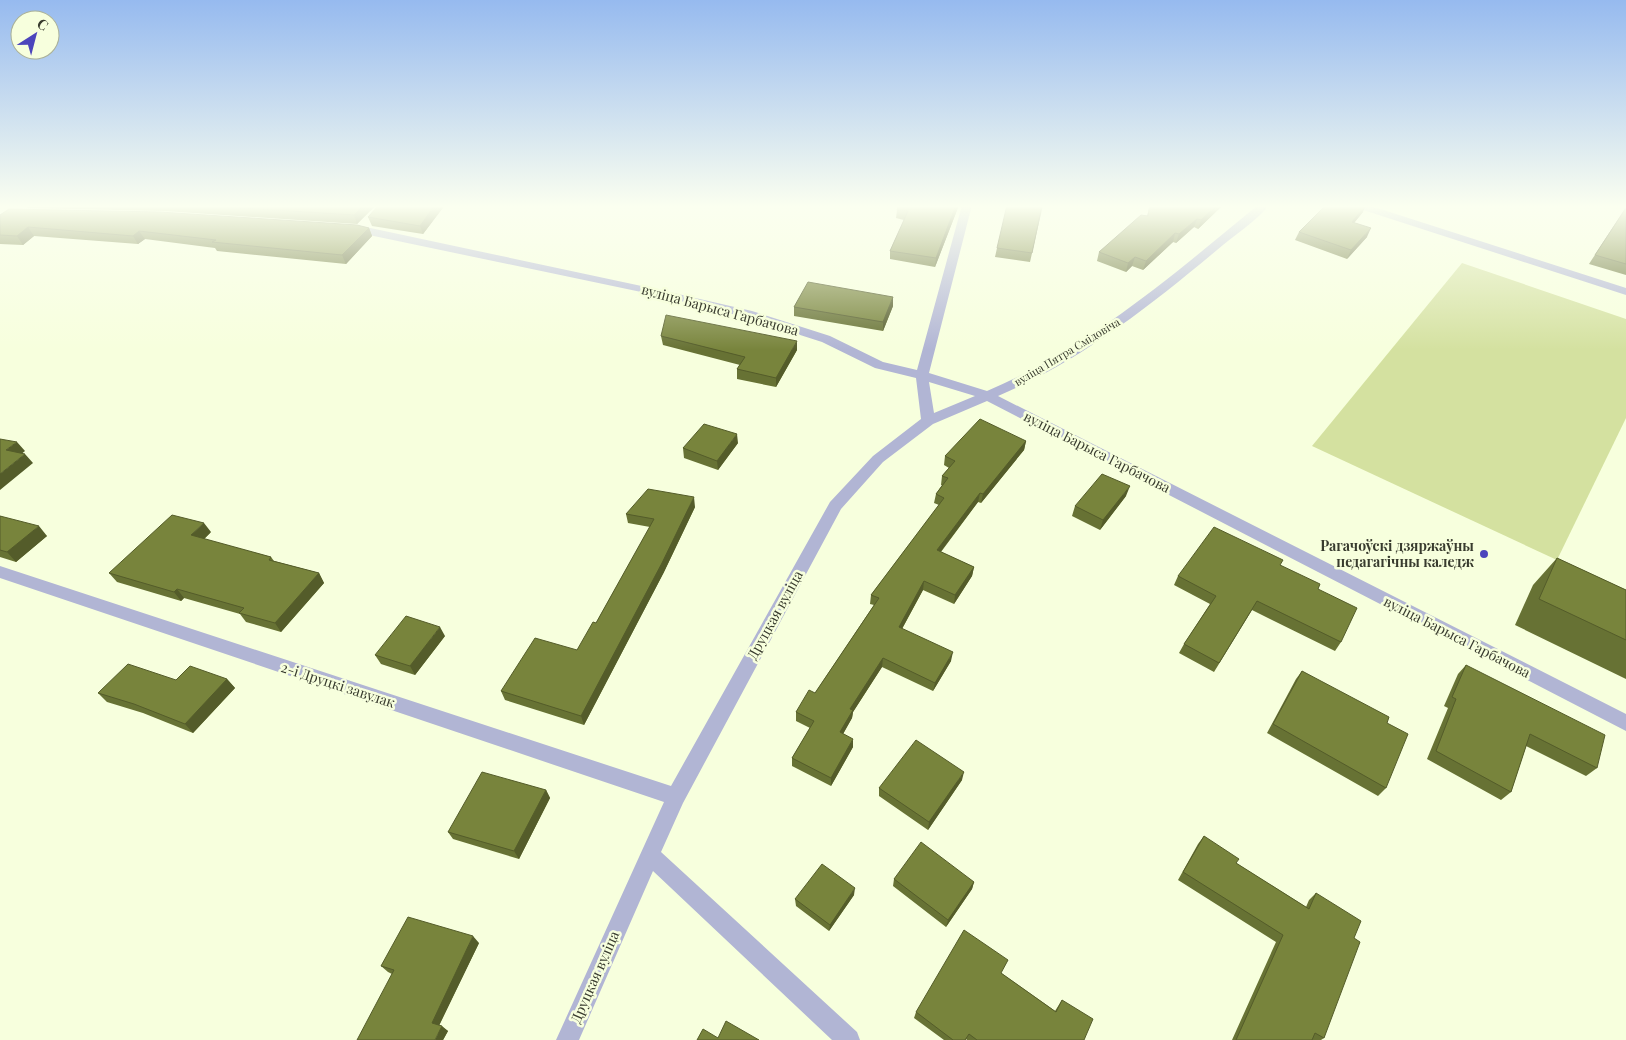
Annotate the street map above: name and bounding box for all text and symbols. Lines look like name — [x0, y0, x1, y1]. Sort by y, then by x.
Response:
north arrow — [10, 10, 60, 60]
text: С — [33, 13, 53, 35]
street label: вуліца Барыса Гарбачова — [639, 279, 801, 340]
street label: вуліца Пятра Смідовіча — [1011, 314, 1123, 389]
street label: вуліца Барыса Гарбачова — [1021, 406, 1174, 497]
place label: Рагачоўскі дзяржаўны педагагічны каледж — [1320, 536, 1475, 571]
marker: Рагачоўскі дзяржаўны педагагічны каледж — [1478, 548, 1490, 560]
street label: Друцкая вуліца — [742, 567, 807, 663]
street label: вуліца Барыса Гарбачова — [1381, 591, 1534, 682]
street label: 2-і Друцкі завулак — [279, 657, 398, 712]
street label: Друцкая вуліца — [566, 928, 623, 1026]

